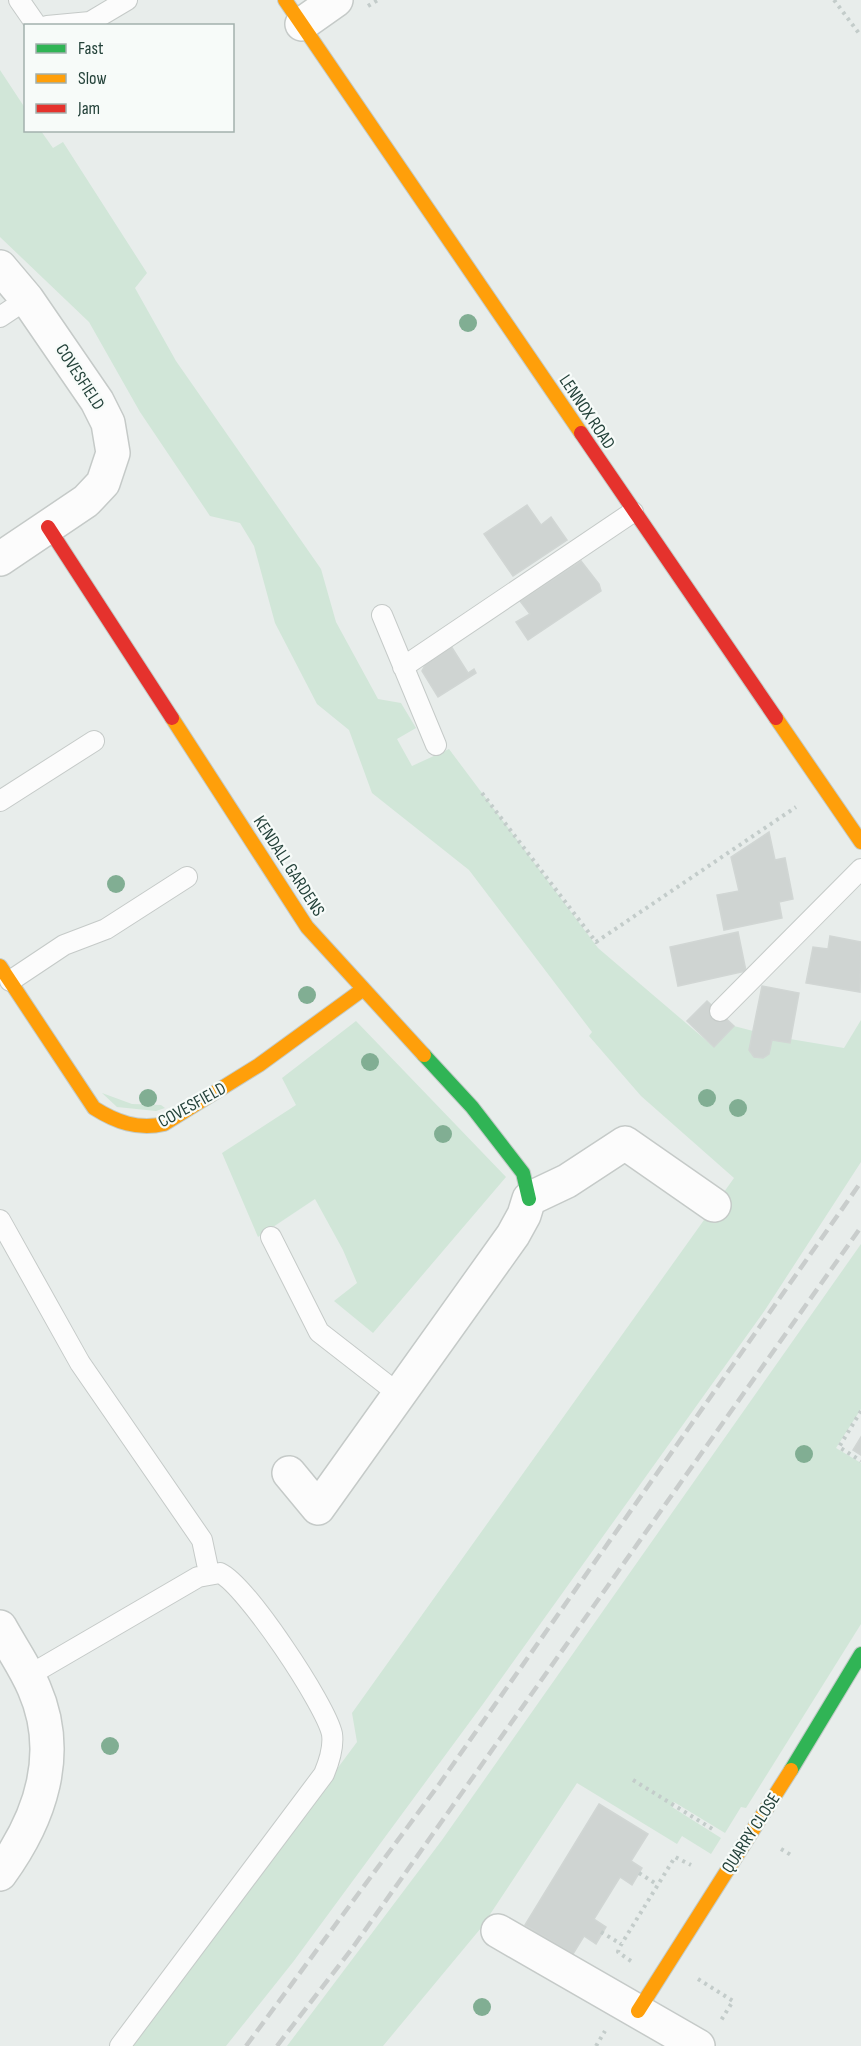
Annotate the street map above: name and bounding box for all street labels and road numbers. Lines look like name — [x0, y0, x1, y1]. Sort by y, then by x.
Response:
street label: COVESFIELD — [51, 340, 109, 414]
street label: LENNOX ROAD — [555, 371, 619, 453]
street label: KENDALL GARDENS — [249, 812, 329, 920]
street label: COVESFIELD — [154, 1078, 230, 1132]
street label: QUARRY CLOSE — [717, 1789, 785, 1877]

